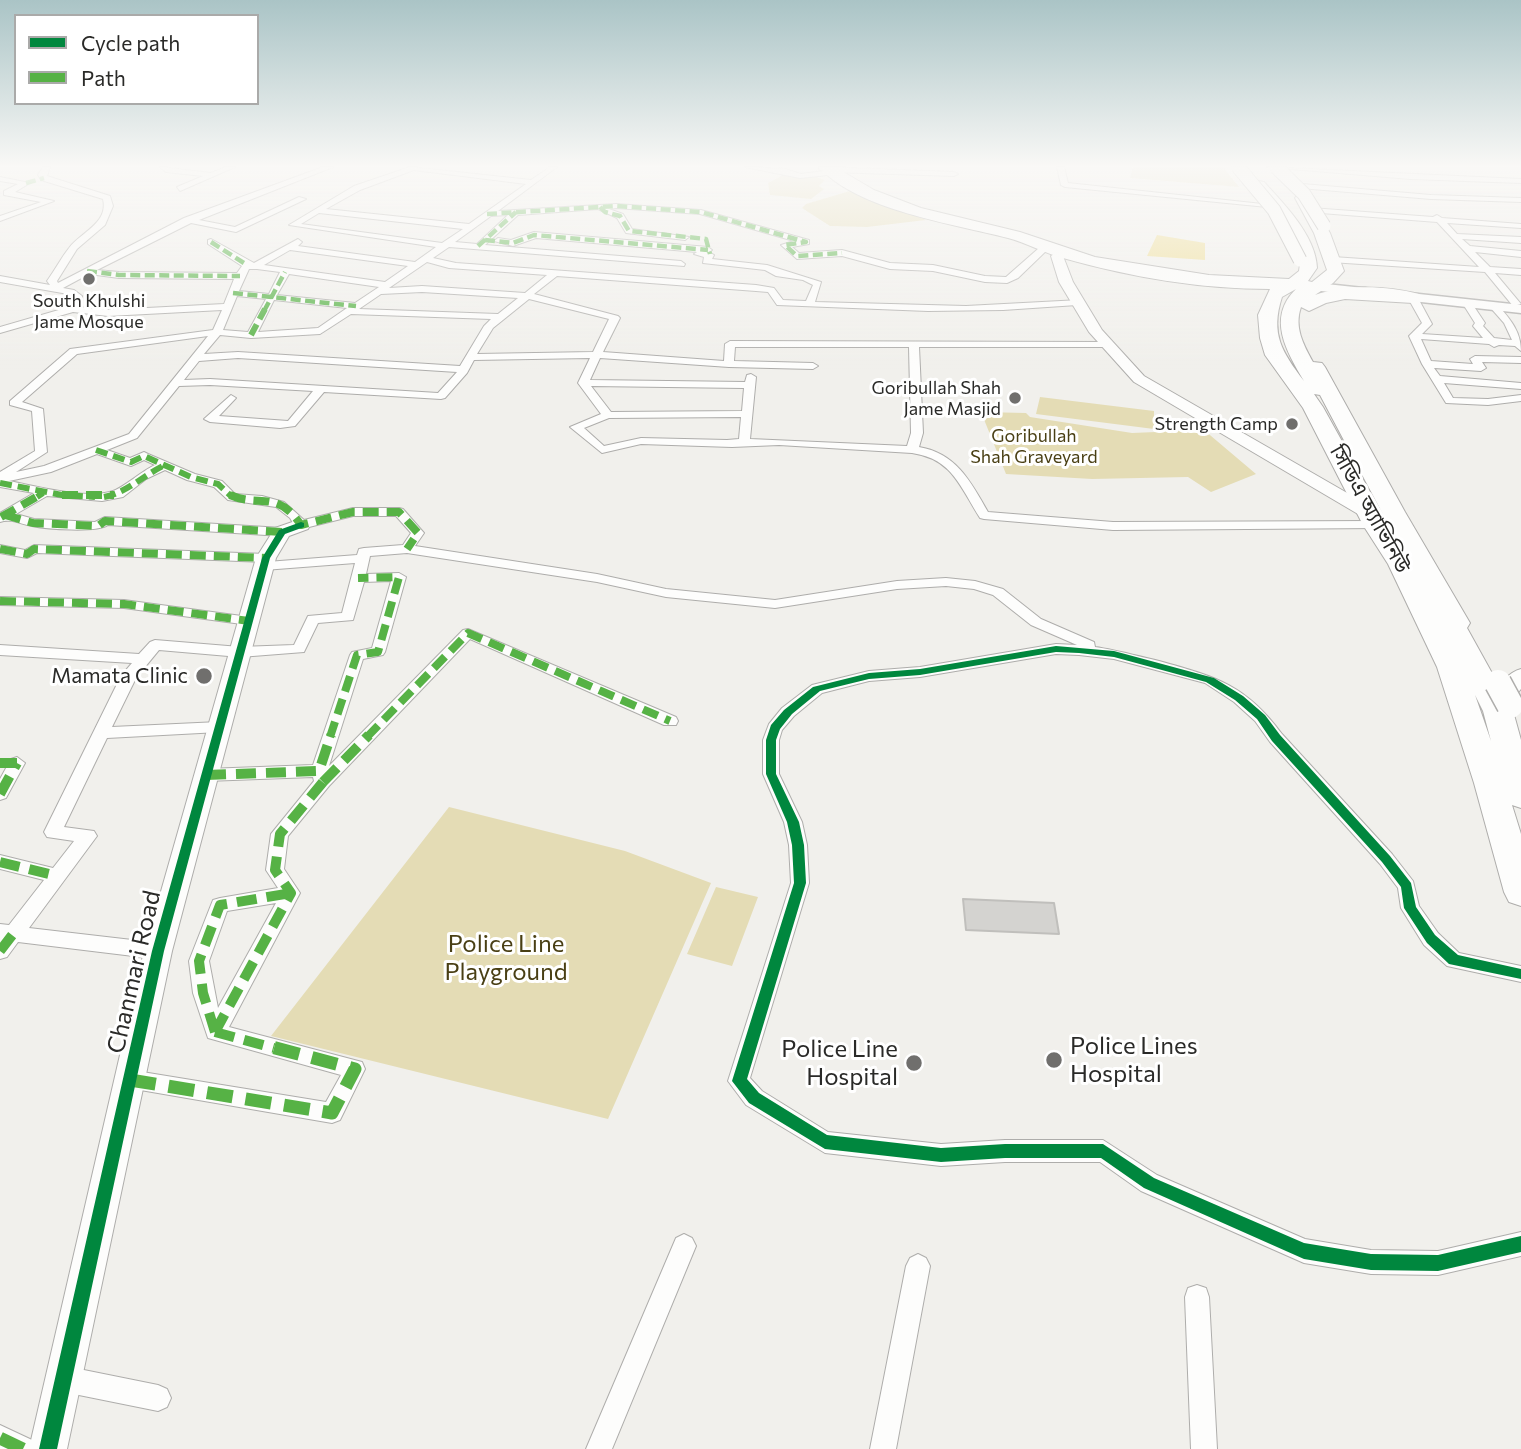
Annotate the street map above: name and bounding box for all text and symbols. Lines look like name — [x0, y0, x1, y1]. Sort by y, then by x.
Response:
legend — [14, 14, 259, 105]
text: Cycle path — [81, 30, 180, 55]
text: Path — [81, 65, 126, 90]
marker: South Khulshi Jame Mosque — [81, 271, 97, 287]
place label: South Khulshi Jame Mosque — [33, 290, 145, 332]
place label: Goribullah Shah Jame Masjid — [872, 377, 1001, 420]
marker: Goribullah Shah Jame Masjid — [1007, 390, 1023, 406]
place label: Strength Camp — [1155, 413, 1278, 435]
marker: Strength Camp — [1284, 416, 1300, 432]
park label: Goribullah Shah Graveyard — [970, 425, 1098, 467]
street label: সিডিএ অ্যাভিনিউ — [1325, 441, 1415, 577]
place label: Mamata Clinic — [51, 663, 188, 689]
marker: Mamata Clinic — [194, 666, 214, 686]
street label: Chanmari Road — [101, 888, 167, 1056]
park label: Police Line Playground — [444, 930, 568, 986]
place label: Police Lines Hospital — [1070, 1032, 1198, 1088]
place label: Police Line Hospital — [781, 1035, 898, 1091]
marker: Police Lines Hospital — [1044, 1050, 1064, 1070]
marker: Police Line Hospital — [904, 1053, 924, 1073]

